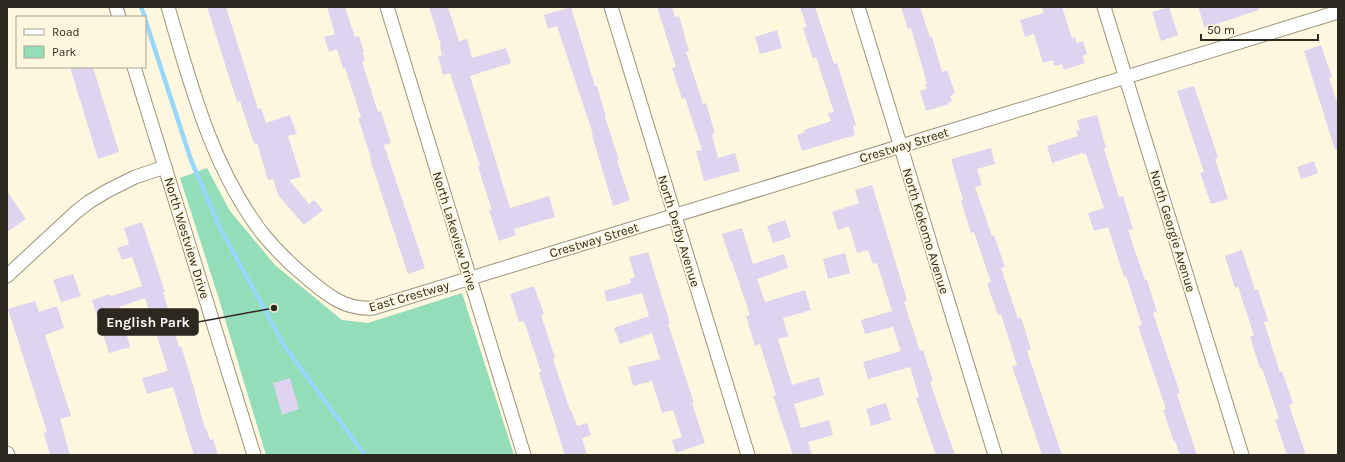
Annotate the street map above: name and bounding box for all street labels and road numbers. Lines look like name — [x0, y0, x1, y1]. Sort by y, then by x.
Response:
street label: Crestway Street — [858, 124, 951, 166]
street label: North Kokomo Avenue — [900, 166, 952, 296]
street label: North Georgie Avenue — [1147, 168, 1199, 294]
street label: North Lakeview Drive — [430, 170, 480, 293]
street label: North Derby Avenue — [655, 173, 703, 289]
street label: North Westview Drive — [161, 176, 213, 301]
street label: Crestway Street — [548, 219, 641, 261]
street label: East Crestway — [367, 277, 451, 315]

